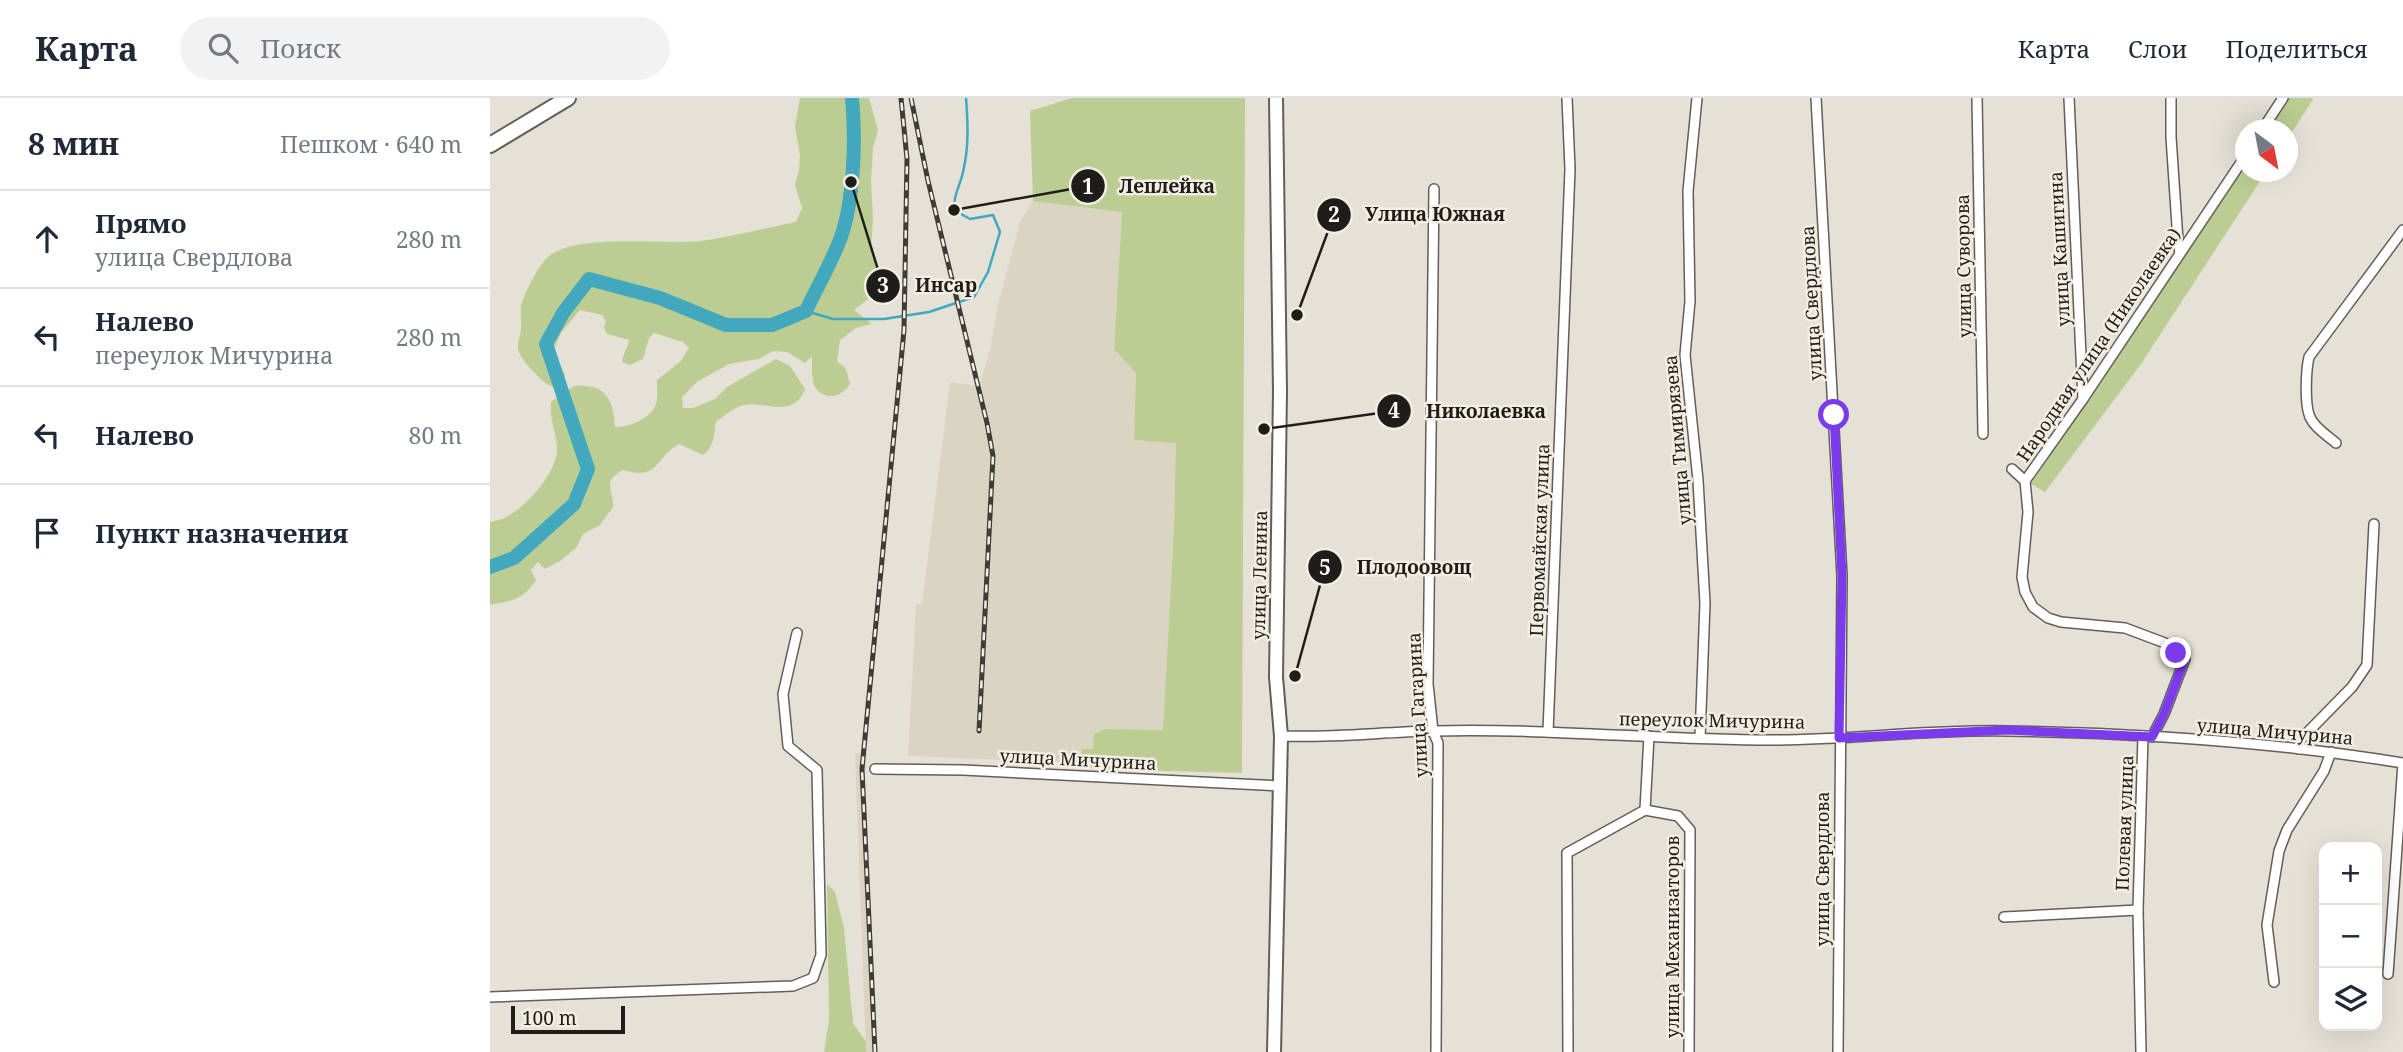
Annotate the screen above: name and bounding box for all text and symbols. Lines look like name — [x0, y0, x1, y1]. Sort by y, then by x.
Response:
search box — [180, 17, 670, 80]
text: Карта — [35, 26, 138, 71]
icon: search — [204, 29, 242, 67]
text: Поиск — [260, 30, 341, 66]
text: Карта — [2018, 32, 2090, 65]
text: Слои — [2128, 32, 2188, 65]
text: Поделиться — [2226, 32, 2368, 65]
north arrow — [2235, 119, 2298, 182]
text: 8 мин — [28, 123, 119, 164]
text: Пешком · 640 m — [280, 128, 462, 160]
callout: Леплейка — [1070, 166, 1229, 206]
street label: улица Кашигина — [2043, 171, 2075, 327]
text: 1 — [1082, 172, 1094, 200]
text: Леплейка — [1119, 173, 1215, 199]
street label: улица Суворова — [1950, 194, 1976, 338]
callout: Улица Южная — [1316, 195, 1519, 235]
text: 2 — [1328, 200, 1340, 228]
text: Улица Южная — [1365, 201, 1505, 227]
text: Прямо — [95, 205, 186, 241]
icon: ahead — [28, 220, 66, 258]
text: 280 m — [396, 223, 462, 255]
street label: Народная улица (Николаевка) — [2011, 223, 2186, 466]
street label: улица Свердлова — [1795, 225, 1827, 381]
text: улица Свердлова — [95, 241, 293, 273]
callout: Инсар — [866, 266, 991, 306]
text: 3 — [877, 271, 889, 299]
text: Инсар — [915, 272, 977, 298]
text: Налево — [95, 303, 194, 339]
icon: left — [28, 318, 66, 356]
text: 280 m — [396, 321, 462, 353]
text: переулок Мичурина — [95, 339, 333, 371]
street label: улица Тимирязева — [1658, 354, 1696, 526]
callout: Николаевка — [1377, 391, 1560, 431]
text: 4 — [1388, 396, 1400, 424]
text: Николаевка — [1426, 398, 1546, 424]
route start — [1818, 399, 1849, 430]
icon: left — [28, 416, 66, 454]
text: Налево — [95, 417, 194, 453]
text: 80 m — [409, 419, 462, 451]
street label: Первомайская улица — [1524, 443, 1554, 637]
street label: улица Ленина — [1246, 510, 1272, 640]
icon: arrive — [28, 514, 66, 552]
text: Пункт назначения — [95, 515, 348, 551]
callout: Плодоовощ — [1308, 547, 1486, 587]
text: 5 — [1319, 553, 1331, 581]
text: Плодоовощ — [1357, 554, 1471, 580]
street label: улица Гагарина — [1401, 632, 1433, 778]
route end — [2160, 637, 2191, 668]
street label: переулок Мичурина — [1619, 706, 1805, 734]
street label: улица Мичурина — [2196, 712, 2354, 750]
street label: улица Мичурина — [999, 743, 1157, 775]
street label: Полевая улица — [2110, 755, 2138, 891]
street label: улица Свердлова — [1810, 791, 1834, 947]
street label: улица Механизаторов — [1660, 836, 1684, 1038]
map controls — [2319, 842, 2382, 1031]
button: + — [2319, 842, 2382, 905]
button: − — [2319, 905, 2382, 968]
button: layers — [2319, 968, 2382, 1031]
scale bar — [511, 1003, 625, 1035]
text: 100 m — [522, 1005, 577, 1031]

